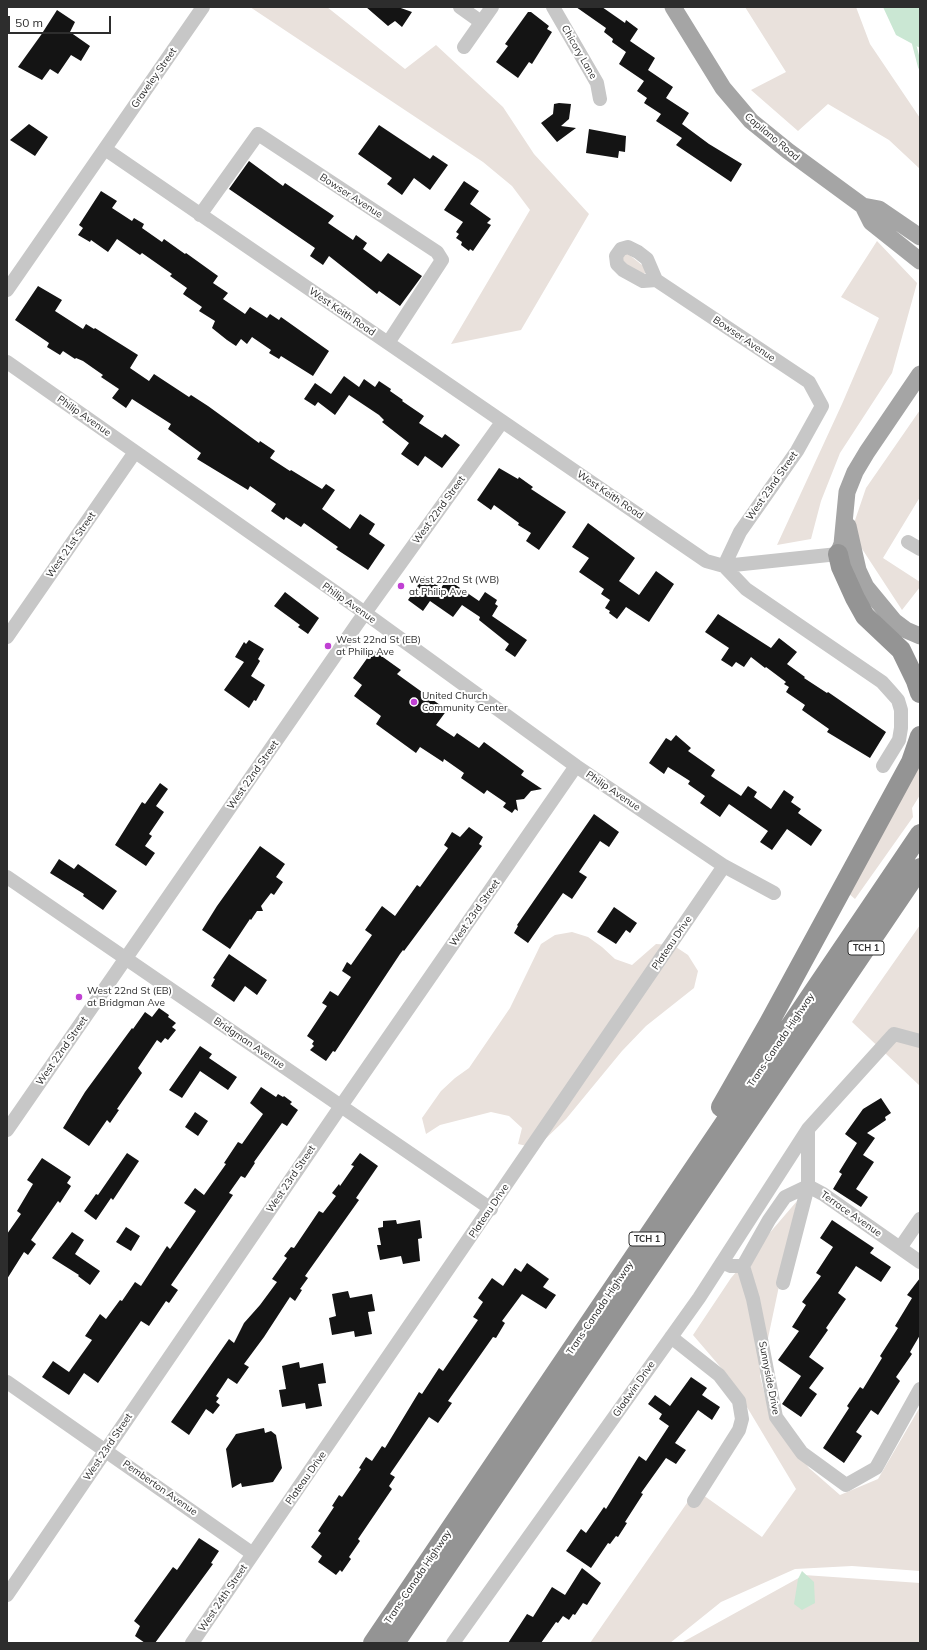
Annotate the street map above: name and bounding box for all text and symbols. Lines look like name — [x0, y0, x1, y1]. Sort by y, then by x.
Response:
scale bar — [10, 8, 113, 34]
text: 50 m — [15, 15, 43, 30]
street label: Chicory Lane — [559, 23, 599, 81]
street label: Graveley Street — [129, 46, 179, 110]
street label: Capilano Road — [742, 111, 802, 163]
street label: Bowser Avenue — [317, 171, 385, 221]
street label: West Keith Road — [307, 285, 377, 339]
street label: Bowser Avenue — [711, 314, 777, 364]
street label: Philip Avenue — [55, 393, 113, 439]
street label: West 23nd Street — [744, 449, 800, 523]
street label: West Keith Road — [575, 468, 645, 522]
street label: West 22nd Street — [410, 474, 468, 546]
street label: West 21st Street — [44, 510, 98, 580]
place label: West 22nd St (WB) at Philip Ave — [409, 574, 499, 598]
street label: Philip Avenue — [320, 580, 378, 626]
marker: West 22nd St (WB) at Philip Ave — [396, 581, 406, 591]
place label: West 22nd St (EB) at Philip Ave — [336, 634, 421, 658]
marker: West 22nd St (EB) at Philip Ave — [323, 641, 333, 651]
place label: United Church Community Center — [422, 690, 508, 714]
marker: United Church Community Center — [409, 697, 419, 707]
street label: West 22nd Street — [225, 738, 281, 812]
street label: Philip Avenue — [584, 768, 642, 814]
street label: West 23rd Street — [447, 877, 503, 949]
street label: Plateau Drive — [650, 914, 694, 972]
road number: TCH 1 — [848, 941, 884, 955]
place label: West 22nd St (EB) at Bridgman Ave — [87, 985, 172, 1008]
street label: Trans-Canada Highway — [745, 991, 817, 1089]
marker: West 22nd St (EB) at Bridgman Ave — [74, 992, 84, 1002]
street label: West 22nd Street — [34, 1014, 90, 1088]
street label: Bridgman Avenue — [211, 1015, 287, 1071]
street label: West 23rd Street — [264, 1143, 318, 1215]
street label: Plateau Drive — [467, 1182, 511, 1240]
street label: Terrace Avenue — [818, 1189, 884, 1239]
road number: TCH 1 — [629, 1232, 665, 1246]
street label: Trans-Canada Highway — [564, 1259, 636, 1357]
street label: Sunnyside Drive — [756, 1340, 782, 1416]
street label: Gladwin Drive — [610, 1359, 658, 1419]
street label: West 23rd Street — [81, 1411, 135, 1483]
street label: Plateau Drive — [283, 1449, 329, 1507]
street label: Pemberton Avenue — [120, 1458, 200, 1518]
street label: Trans-Canada Highway — [382, 1528, 454, 1626]
street label: West 24th Street — [196, 1562, 250, 1634]

